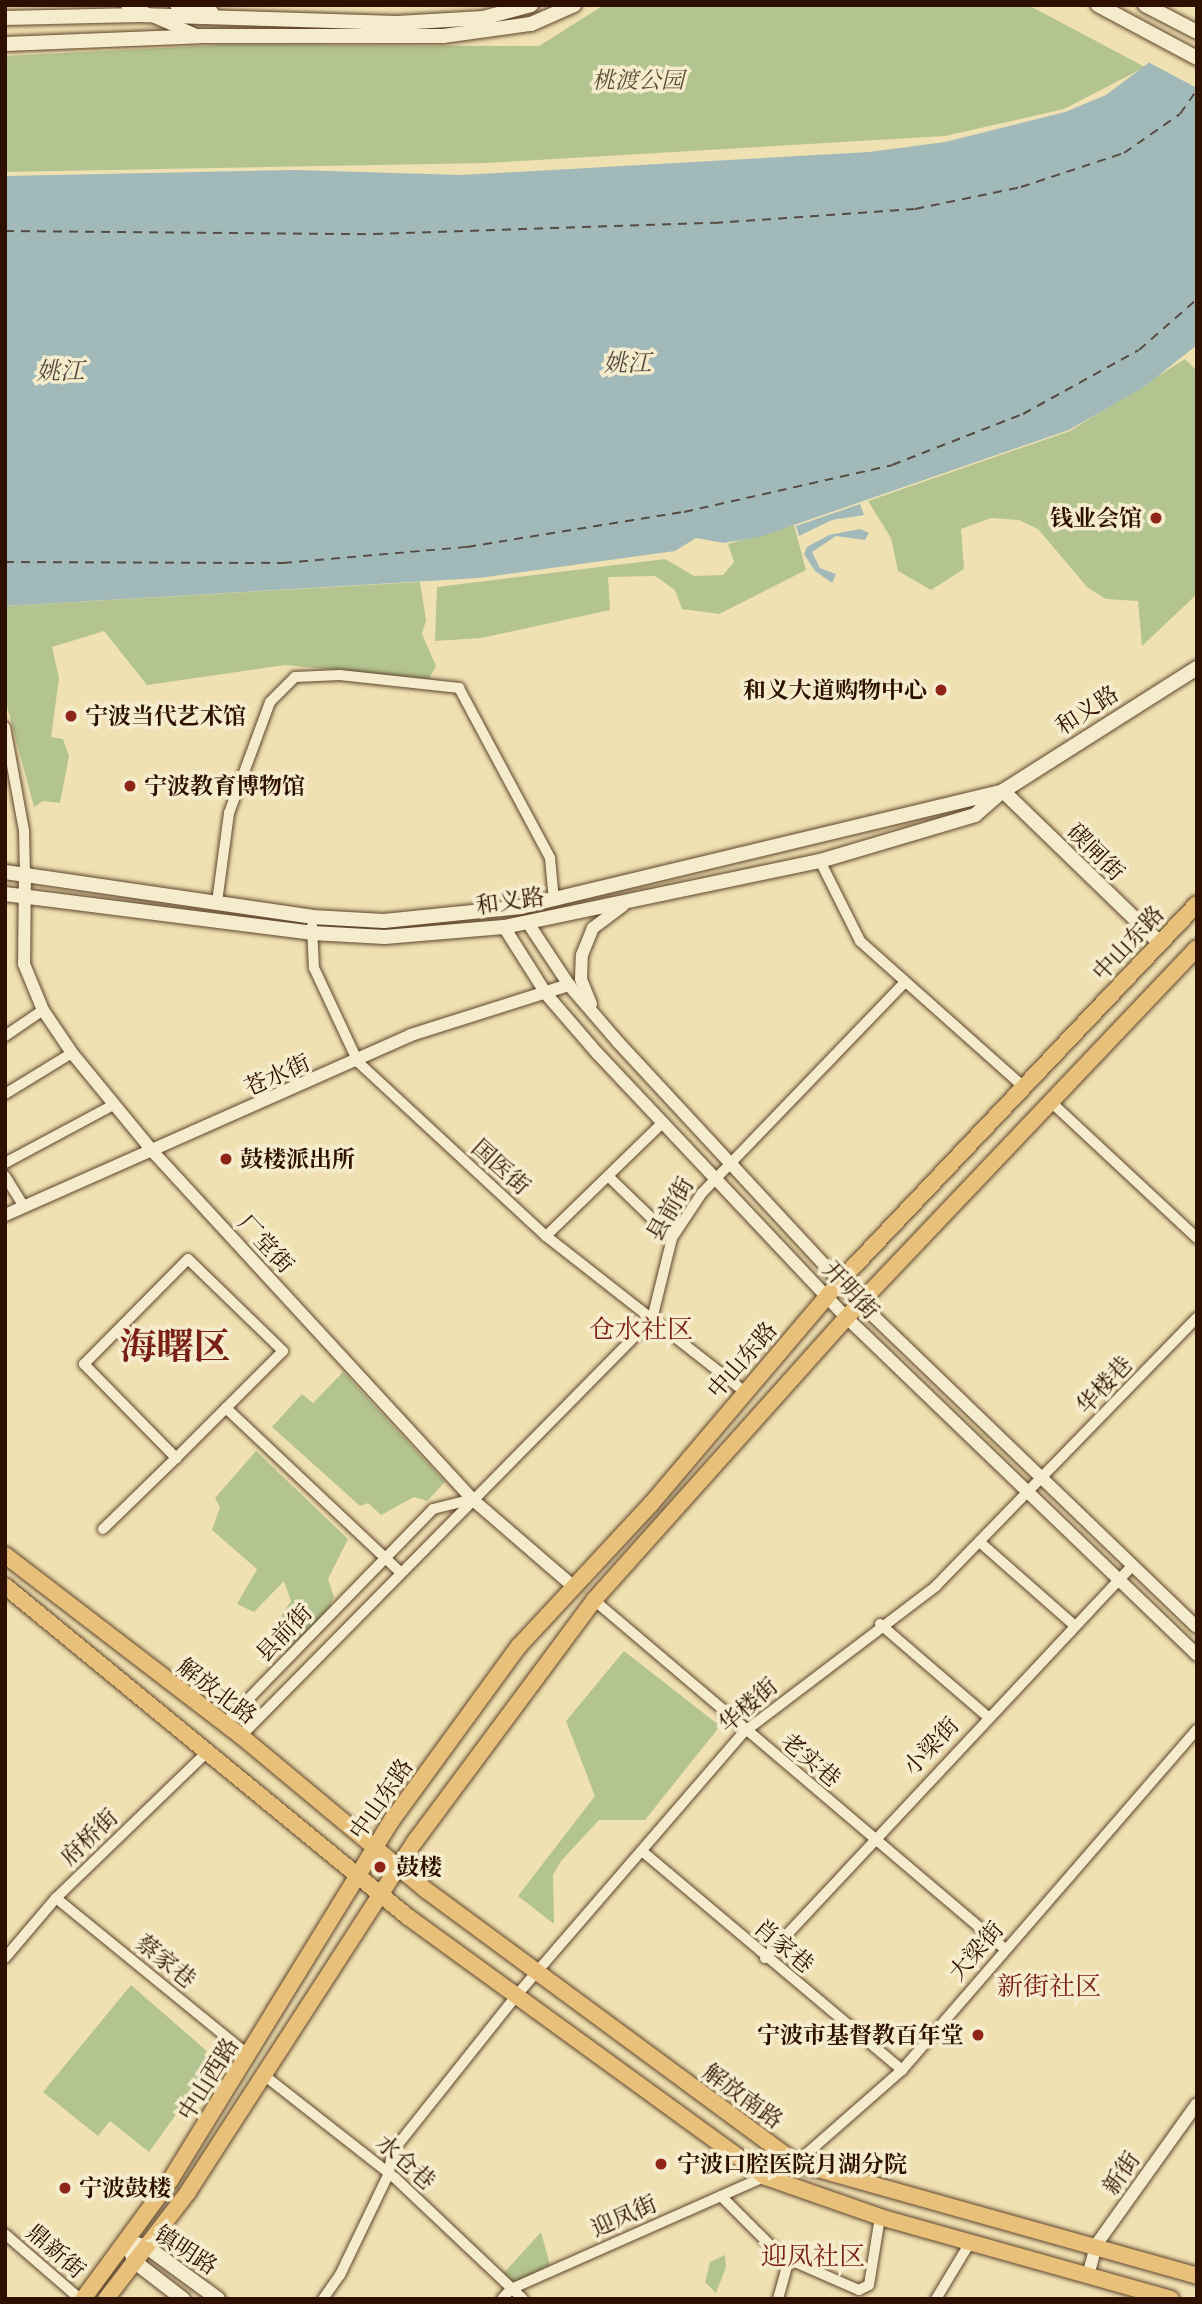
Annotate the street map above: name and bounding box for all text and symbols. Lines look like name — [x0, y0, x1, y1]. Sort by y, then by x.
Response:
park label: 桃渡公园 — [592, 66, 684, 94]
water label: 姚江 — [603, 348, 651, 378]
water label: 姚江 — [36, 356, 84, 386]
place label: 钱业会馆 — [1050, 504, 1142, 532]
marker: 钱业会馆 — [1148, 510, 1164, 526]
place label: 和义大道购物中心 — [743, 676, 927, 704]
street label: 和义路 — [1051, 680, 1123, 740]
marker: 和义大道购物中心 — [933, 682, 949, 698]
place label: 宁波当代艺术馆 — [85, 702, 246, 730]
marker: 宁波当代艺术馆 — [63, 708, 79, 724]
place label: 宁波教育博物馆 — [144, 772, 305, 800]
marker: 宁波教育博物馆 — [122, 778, 138, 794]
street label: 碶闸街 — [1062, 818, 1130, 886]
street label: 和义路 — [474, 883, 546, 919]
street label: 中山东路 — [1087, 900, 1169, 986]
street label: 苍水街 — [240, 1048, 314, 1102]
street label: 国医街 — [466, 1134, 536, 1200]
place label: 鼓楼派出所 — [240, 1145, 355, 1173]
marker: 鼓楼派出所 — [218, 1151, 234, 1167]
street label: 县前街 — [641, 1172, 699, 1246]
street label: 厂堂街 — [232, 1209, 300, 1279]
street label: 开明街 — [817, 1255, 885, 1325]
district label: 仓水社区 — [589, 1313, 693, 1345]
street label: 中山东路 — [701, 1316, 783, 1404]
district label: 海曙区 — [120, 1324, 230, 1368]
street label: 华楼巷 — [1070, 1350, 1138, 1420]
street label: 县前街 — [250, 1599, 318, 1667]
street label: 解放北路 — [172, 1652, 262, 1730]
street label: 华楼街 — [713, 1672, 783, 1738]
street label: 小梁街 — [897, 1711, 965, 1781]
street label: 老实巷 — [776, 1727, 846, 1793]
street label: 中山东路 — [343, 1753, 419, 1845]
street label: 府桥街 — [55, 1803, 123, 1871]
place label: 鼓楼 — [396, 1853, 442, 1881]
marker: 鼓楼 — [370, 1857, 390, 1877]
street label: 肖家巷 — [749, 1913, 819, 1979]
street label: 大梁街 — [943, 1916, 1009, 1986]
street label: 蔡家巷 — [131, 1929, 201, 1993]
district label: 新街社区 — [997, 1970, 1101, 2002]
place label: 宁波市基督教百年堂 — [757, 2021, 964, 2049]
marker: 宁波市基督教百年堂 — [970, 2027, 986, 2043]
street label: 中山西路 — [172, 2033, 244, 2125]
street label: 解放南路 — [698, 2058, 788, 2134]
street label: 水仓巷 — [371, 2129, 441, 2195]
street label: 新街 — [1097, 2146, 1145, 2200]
place label: 宁波口腔医院月湖分院 — [677, 2150, 907, 2178]
marker: 宁波口腔医院月湖分院 — [651, 2154, 671, 2174]
place label: 宁波鼓楼 — [79, 2174, 171, 2202]
marker: 宁波鼓楼 — [57, 2180, 73, 2196]
street label: 迎凤街 — [587, 2189, 661, 2243]
street label: 鼎新街 — [21, 2218, 91, 2284]
street label: 镇明路 — [150, 2220, 222, 2280]
district label: 迎凤社区 — [761, 2240, 865, 2272]

